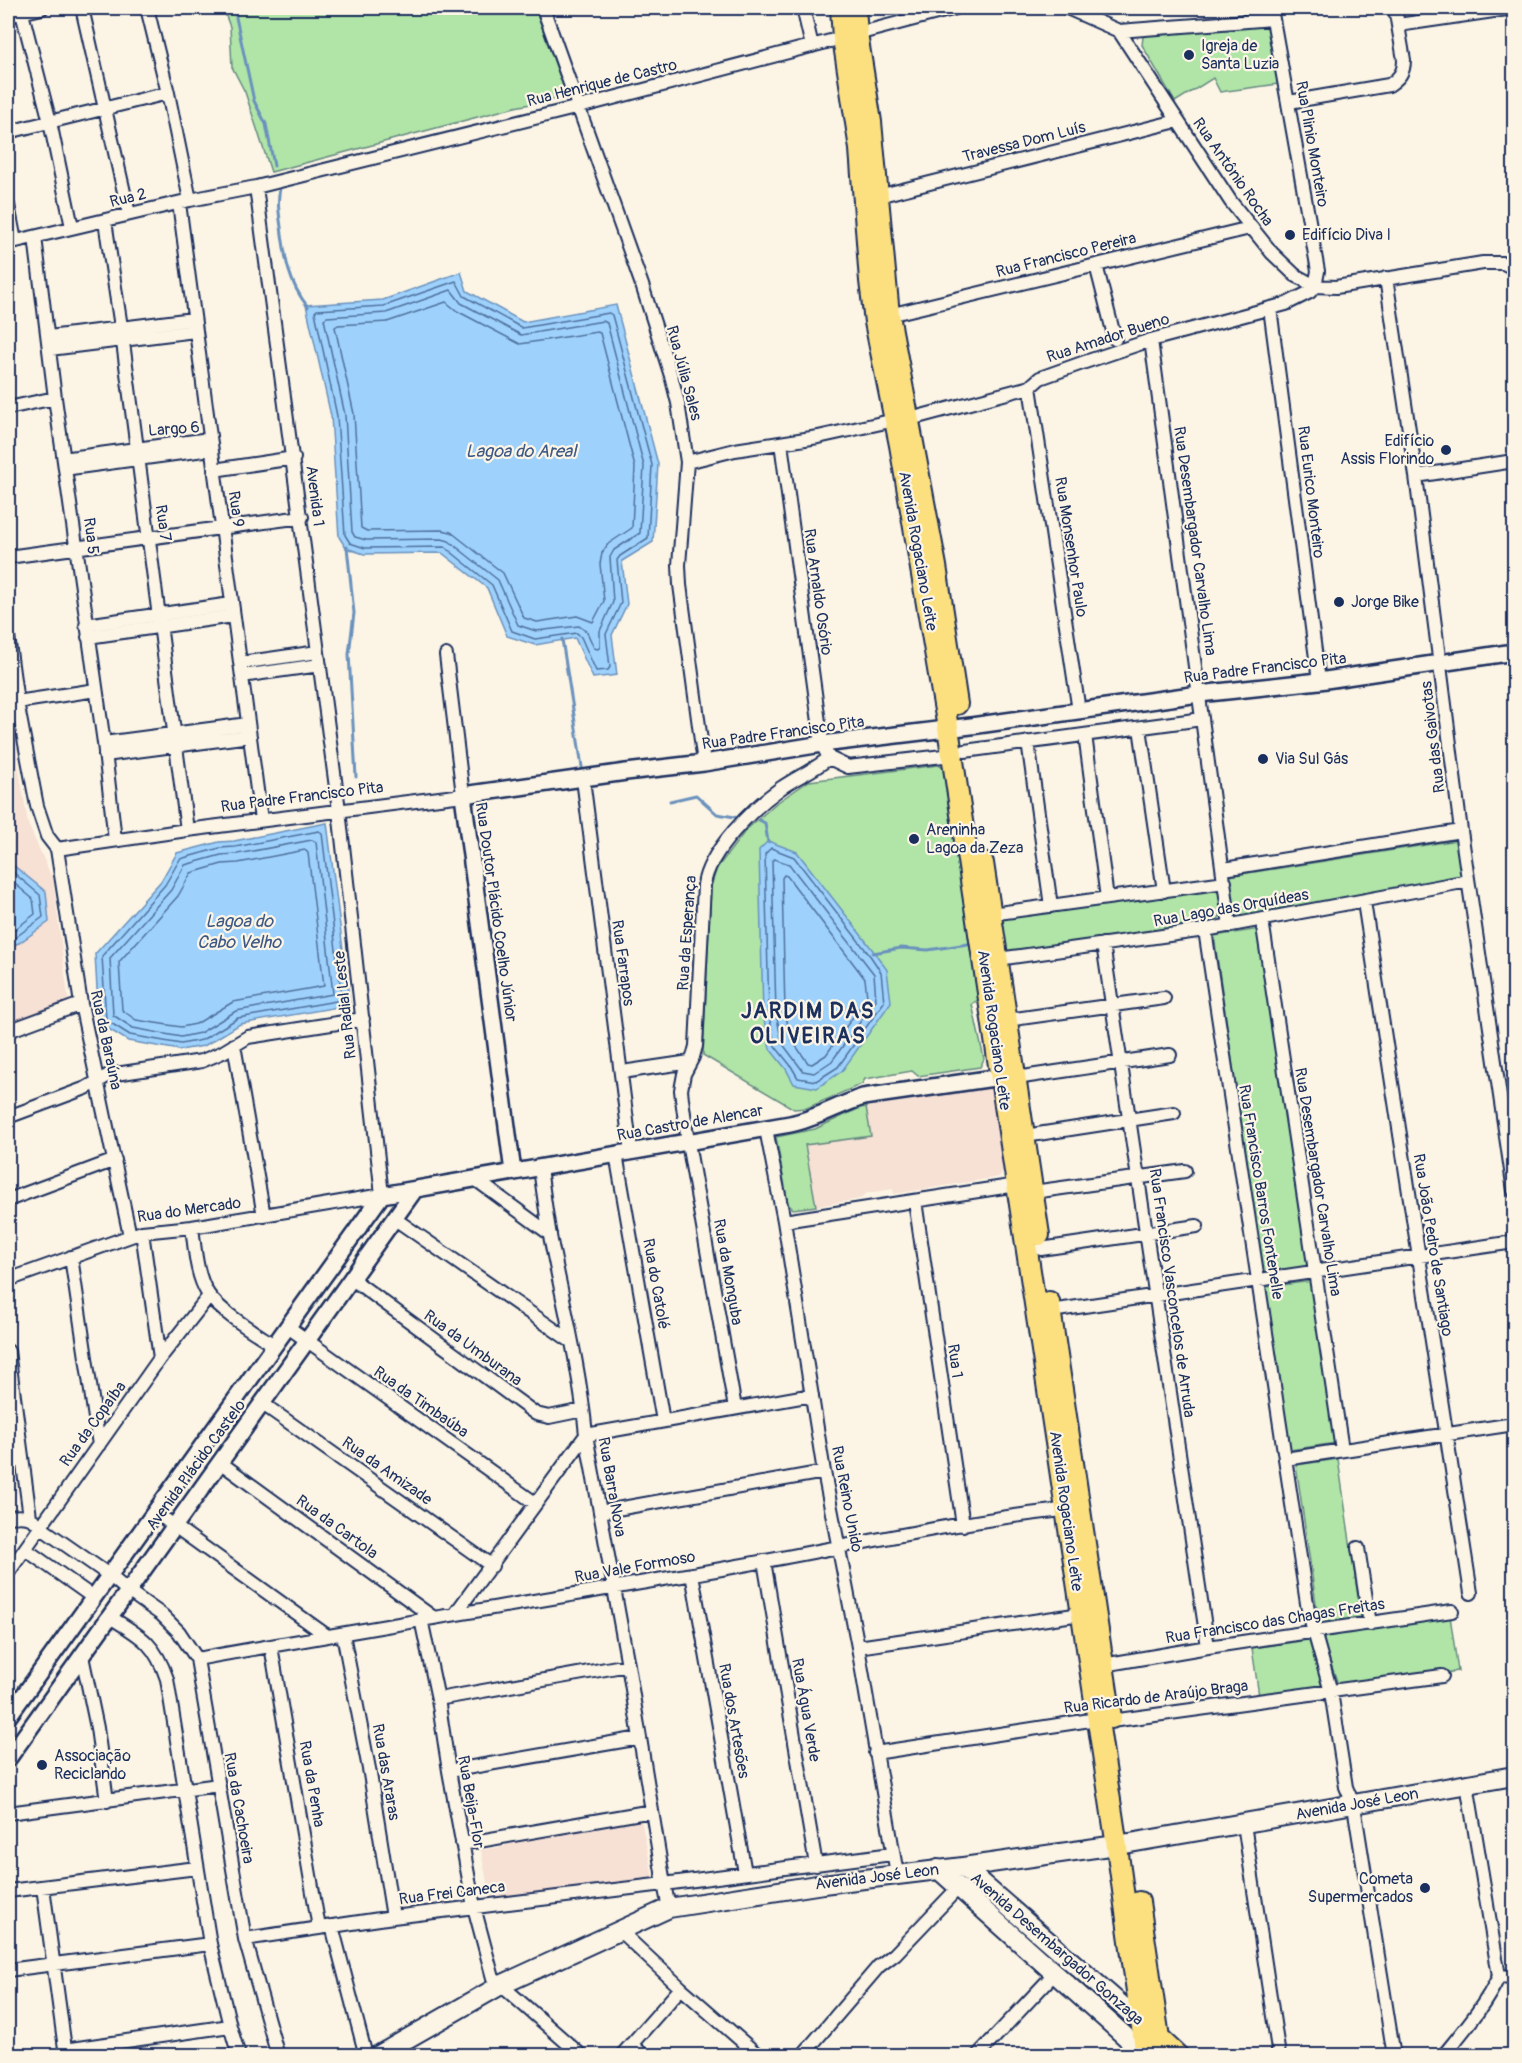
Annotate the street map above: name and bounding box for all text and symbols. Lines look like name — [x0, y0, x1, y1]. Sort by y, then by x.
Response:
place label: Igreja de Santa Luzia — [1201, 36, 1279, 74]
marker: Igreja de Santa Luzia — [1182, 48, 1196, 62]
street label: Rua Henrique de Castro — [525, 55, 680, 111]
street label: Rua Plinio Monteiro — [1291, 79, 1333, 209]
street label: Rua Antônio Rocha — [1188, 114, 1278, 230]
street label: Travessa Dom Luís — [960, 117, 1088, 167]
street label: Rua 2 — [108, 184, 149, 212]
place label: Edifício Diva I — [1302, 225, 1391, 245]
street label: Rua Francisco Pereira — [994, 228, 1138, 282]
marker: Edifício Diva I — [1283, 228, 1297, 242]
street label: Rua Amador Bueno — [1044, 309, 1172, 367]
street label: Rua Júlia Sales — [662, 323, 706, 423]
street label: Largo 6 — [148, 417, 200, 441]
street label: Rua Desembargador Carvalho Lima — [1169, 425, 1221, 657]
street label: Rua Eurico Monteiro — [1293, 425, 1329, 560]
place label: Edifício Assis Florindo — [1340, 431, 1434, 469]
water label: Lagoa do Areal — [466, 440, 578, 463]
marker: Edifício Assis Florindo — [1439, 443, 1453, 457]
street label: Avenida 1 — [301, 464, 329, 528]
street label: Avenida Rogaciano Leite — [894, 470, 942, 632]
street label: Rua Monsenhor Paulo — [1050, 475, 1092, 619]
street label: Rua 9 — [224, 490, 248, 528]
street label: Rua 7 — [151, 503, 176, 543]
street label: Rua 5 — [79, 516, 103, 556]
street label: Rua Arnaldo Osório — [799, 528, 837, 657]
place label: Jorge Bike — [1351, 592, 1419, 612]
marker: Jorge Bike — [1332, 595, 1346, 609]
street label: Rua Padre Francisco Pita — [1183, 648, 1347, 688]
street label: Rua das Gaivotas — [1416, 680, 1450, 794]
street label: Rua Padre Francisco Pita — [701, 712, 865, 754]
place label: Via Sul Gás — [1275, 749, 1348, 769]
marker: Via Sul Gás — [1256, 752, 1270, 766]
street label: Rua Padre Francisco Pita — [220, 777, 384, 817]
street label: Rua Doutor Plácido Coelho Júnior — [471, 801, 521, 1023]
place label: Areninha Lagoa da Zeza — [926, 820, 1023, 858]
marker: Areninha Lagoa da Zeza — [907, 832, 921, 846]
street label: Rua da Esperança — [673, 875, 701, 991]
street label: Rua Lago das Orquídeas — [1152, 885, 1310, 931]
water label: Lagoa do Cabo Velho — [197, 910, 282, 954]
street label: Rua Farrapos — [607, 919, 639, 1007]
street label: Avenida Rogaciano Leite — [973, 949, 1015, 1112]
street label: Rua Radial Leste — [329, 950, 361, 1060]
street label: Rua da Baraúna — [86, 988, 126, 1092]
district label: JARDIM DAS OLIVEIRAS — [741, 997, 875, 1050]
street label: Rua Desembargador Carvalho Lima — [1290, 1066, 1346, 1298]
street label: Rua Francisco Barros Fontenelle — [1234, 1083, 1288, 1301]
street label: Rua Castro de Alencar — [615, 1100, 765, 1146]
street label: Rua João Pedro de Santiago — [1409, 1152, 1457, 1338]
street label: Rua Francisco Vasconcelos de Arruda — [1145, 1167, 1199, 1419]
street label: Rua do Mercado — [136, 1193, 243, 1227]
street label: Rua da Monguba — [709, 1217, 747, 1327]
street label: Rua do Catolé — [638, 1237, 674, 1331]
street label: Rua da Umburana — [420, 1306, 526, 1390]
street label: Rua 1 — [943, 1343, 967, 1379]
street label: Rua da Timbaúba — [370, 1362, 472, 1442]
street label: Rua da Copaíba — [55, 1378, 131, 1470]
street label: Avenida Plácido Castelo — [142, 1395, 250, 1534]
street label: Avenida Rogaciano Leite — [1045, 1430, 1087, 1593]
street label: Rua da Amizade — [338, 1432, 436, 1510]
street label: Rua Barra Nova — [593, 1435, 631, 1539]
street label: Rua Reino Unido — [827, 1444, 867, 1554]
street label: Rua da Cartola — [292, 1491, 382, 1563]
street label: Rua Vale Formoso — [573, 1546, 697, 1587]
street label: Rua Francisco das Chagas Freitas — [1164, 1594, 1386, 1648]
street label: Rua Água Verde — [787, 1657, 825, 1763]
street label: Rua dos Artesões — [714, 1662, 754, 1780]
street label: Rua Ricardo de Araújo Braga — [1063, 1676, 1249, 1718]
street label: Rua das Araras — [368, 1722, 404, 1822]
street label: Rua da Penha — [295, 1739, 329, 1829]
place label: Associação Reciclando — [54, 1746, 131, 1784]
street label: Rua da Cachoeira — [219, 1751, 259, 1865]
street label: Rua Beija-Flor — [453, 1754, 489, 1850]
marker: Associação Reciclando — [35, 1758, 49, 1772]
street label: Avenida José Leon — [1294, 1783, 1420, 1825]
street label: Avenida José Leon — [814, 1859, 940, 1895]
street label: Avenida Desembargador Gonzaga — [966, 1868, 1148, 2030]
place label: Cometa Supermercados — [1308, 1869, 1413, 1907]
street label: Rua Frei Caneca — [398, 1877, 506, 1909]
marker: Cometa Supermercados — [1418, 1881, 1432, 1895]

